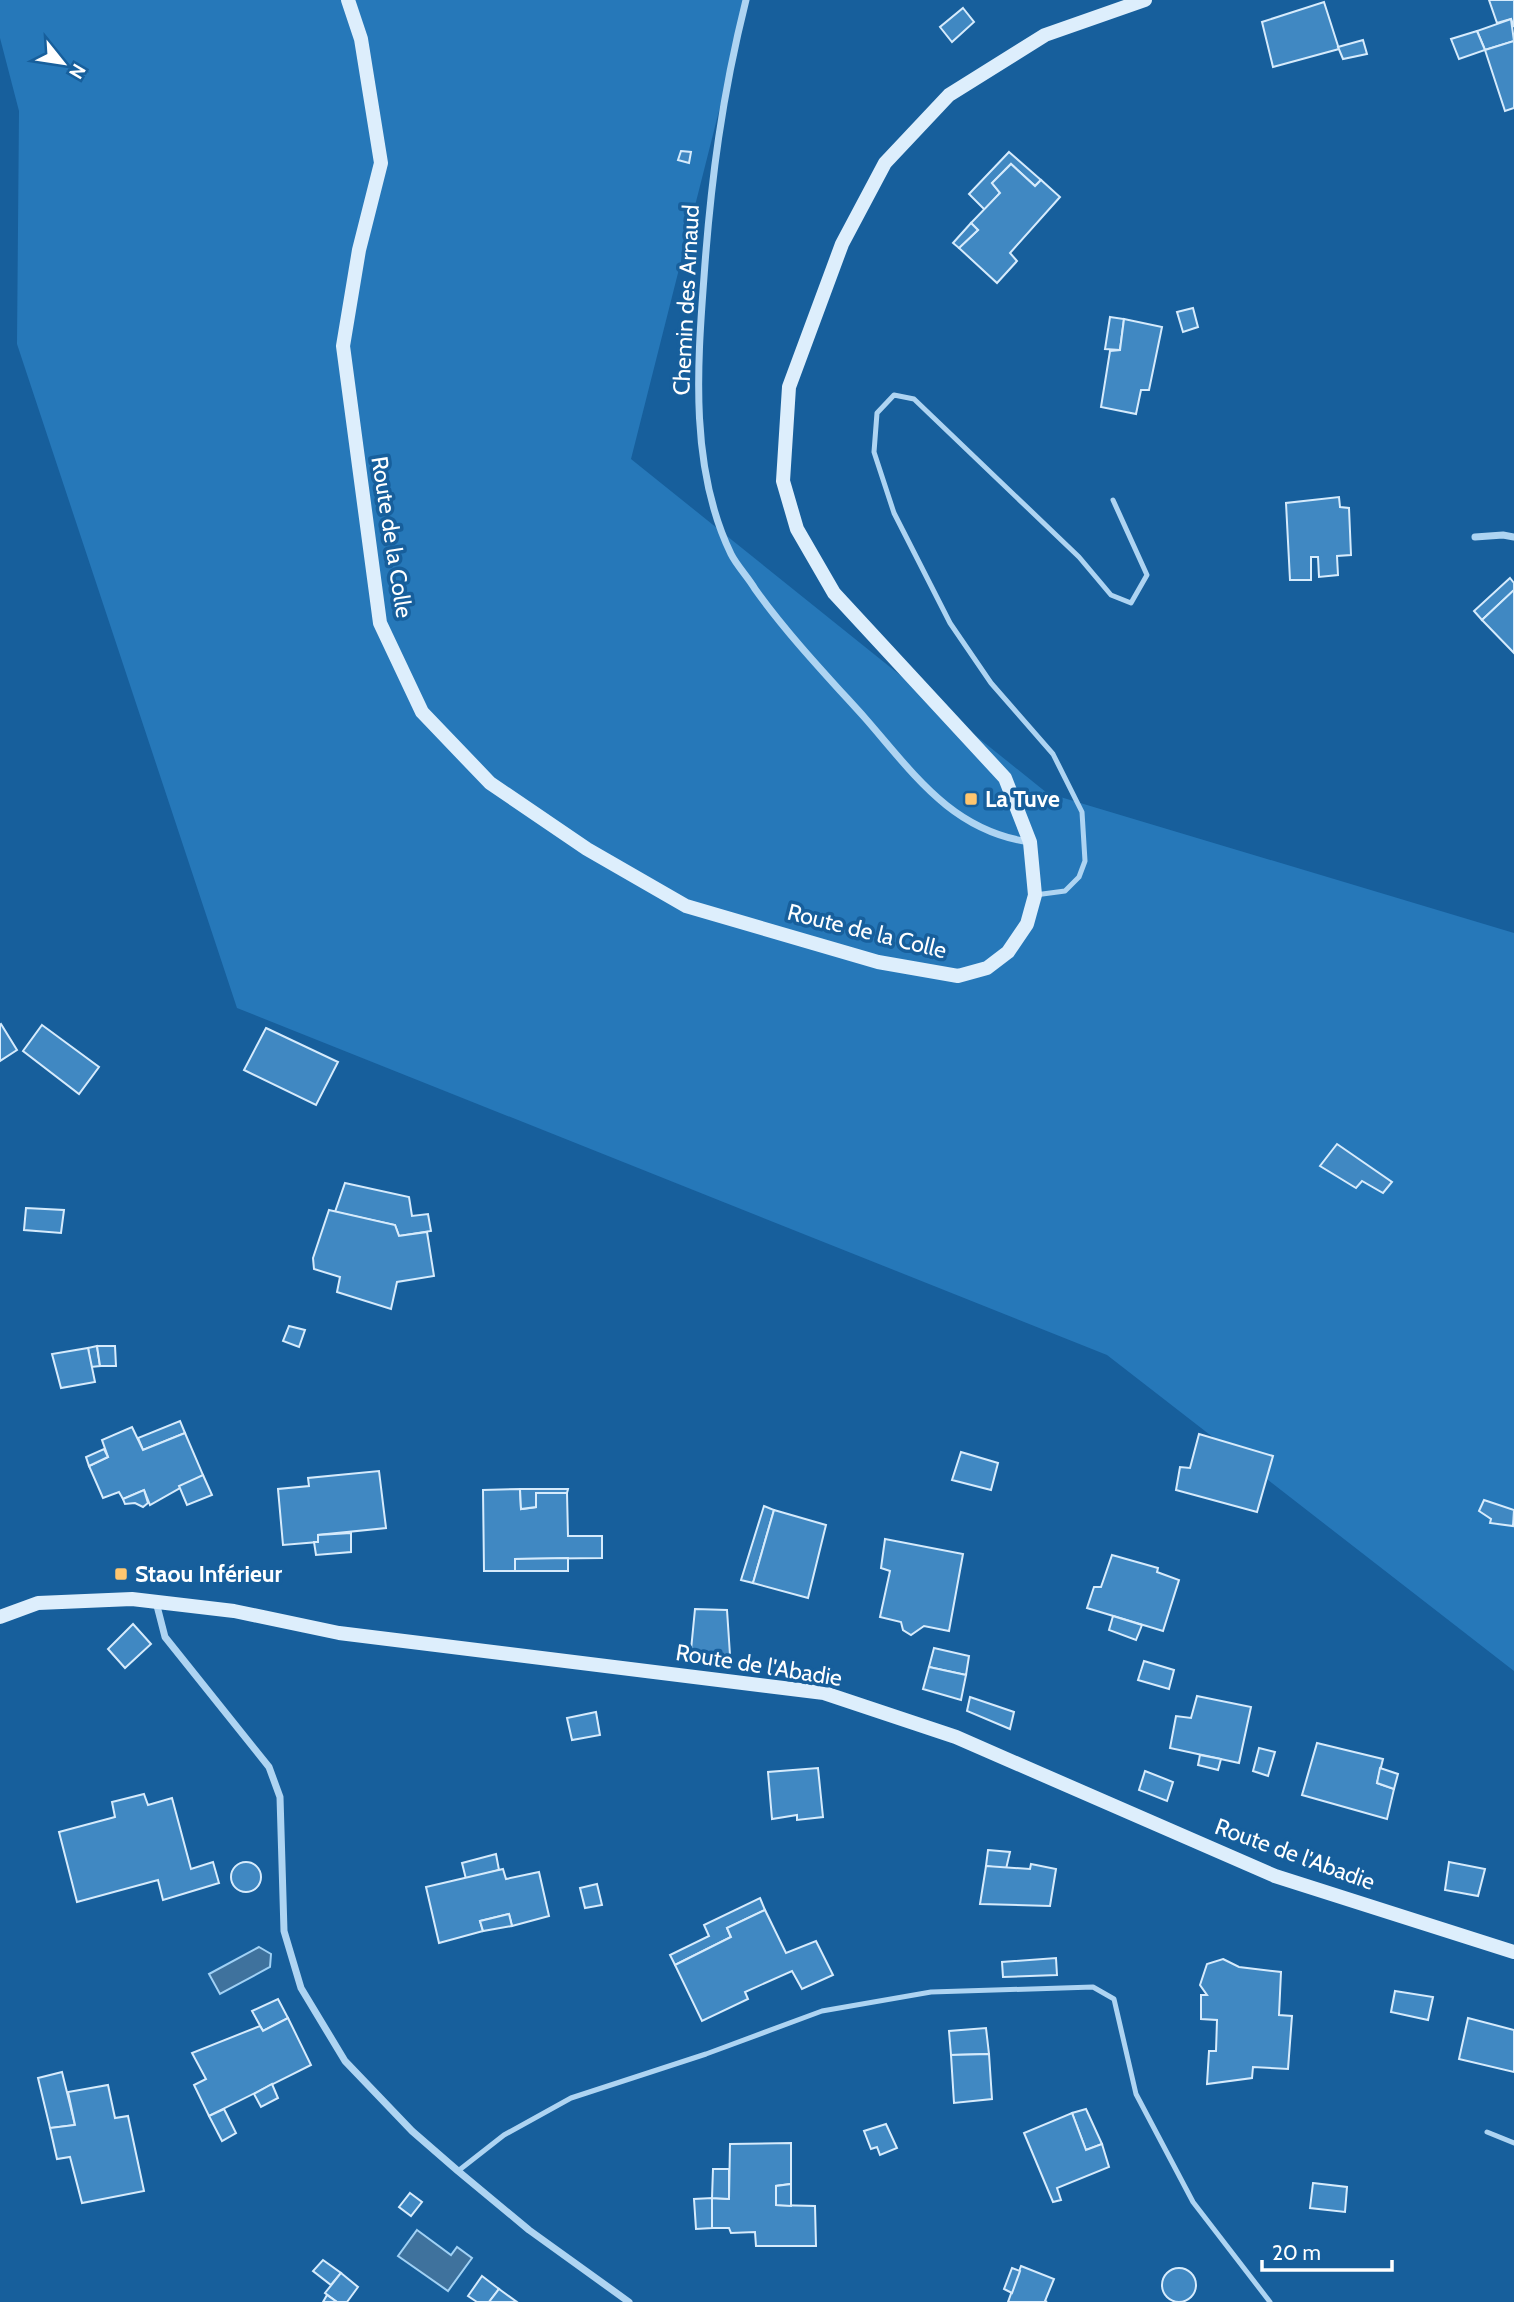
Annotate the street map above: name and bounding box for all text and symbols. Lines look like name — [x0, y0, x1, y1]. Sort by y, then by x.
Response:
north arrow — [28, 28, 98, 98]
text: N — [64, 60, 91, 83]
street label: Chemin des Arnaud — [667, 204, 705, 396]
street label: Route de la Colle — [365, 454, 419, 620]
place label: La Tuve — [985, 785, 1060, 813]
marker: La Tuve — [963, 791, 979, 807]
street label: Route de la Colle — [784, 898, 950, 964]
place label: Staou Inférieur — [135, 1560, 282, 1588]
marker: Staou Inférieur — [113, 1566, 129, 1582]
street label: Route de l'Abadie — [674, 1638, 844, 1692]
street label: Route de l'Abadie — [1211, 1812, 1379, 1896]
scale bar — [1262, 2228, 1392, 2272]
text: 20 m — [1272, 2240, 1321, 2265]

